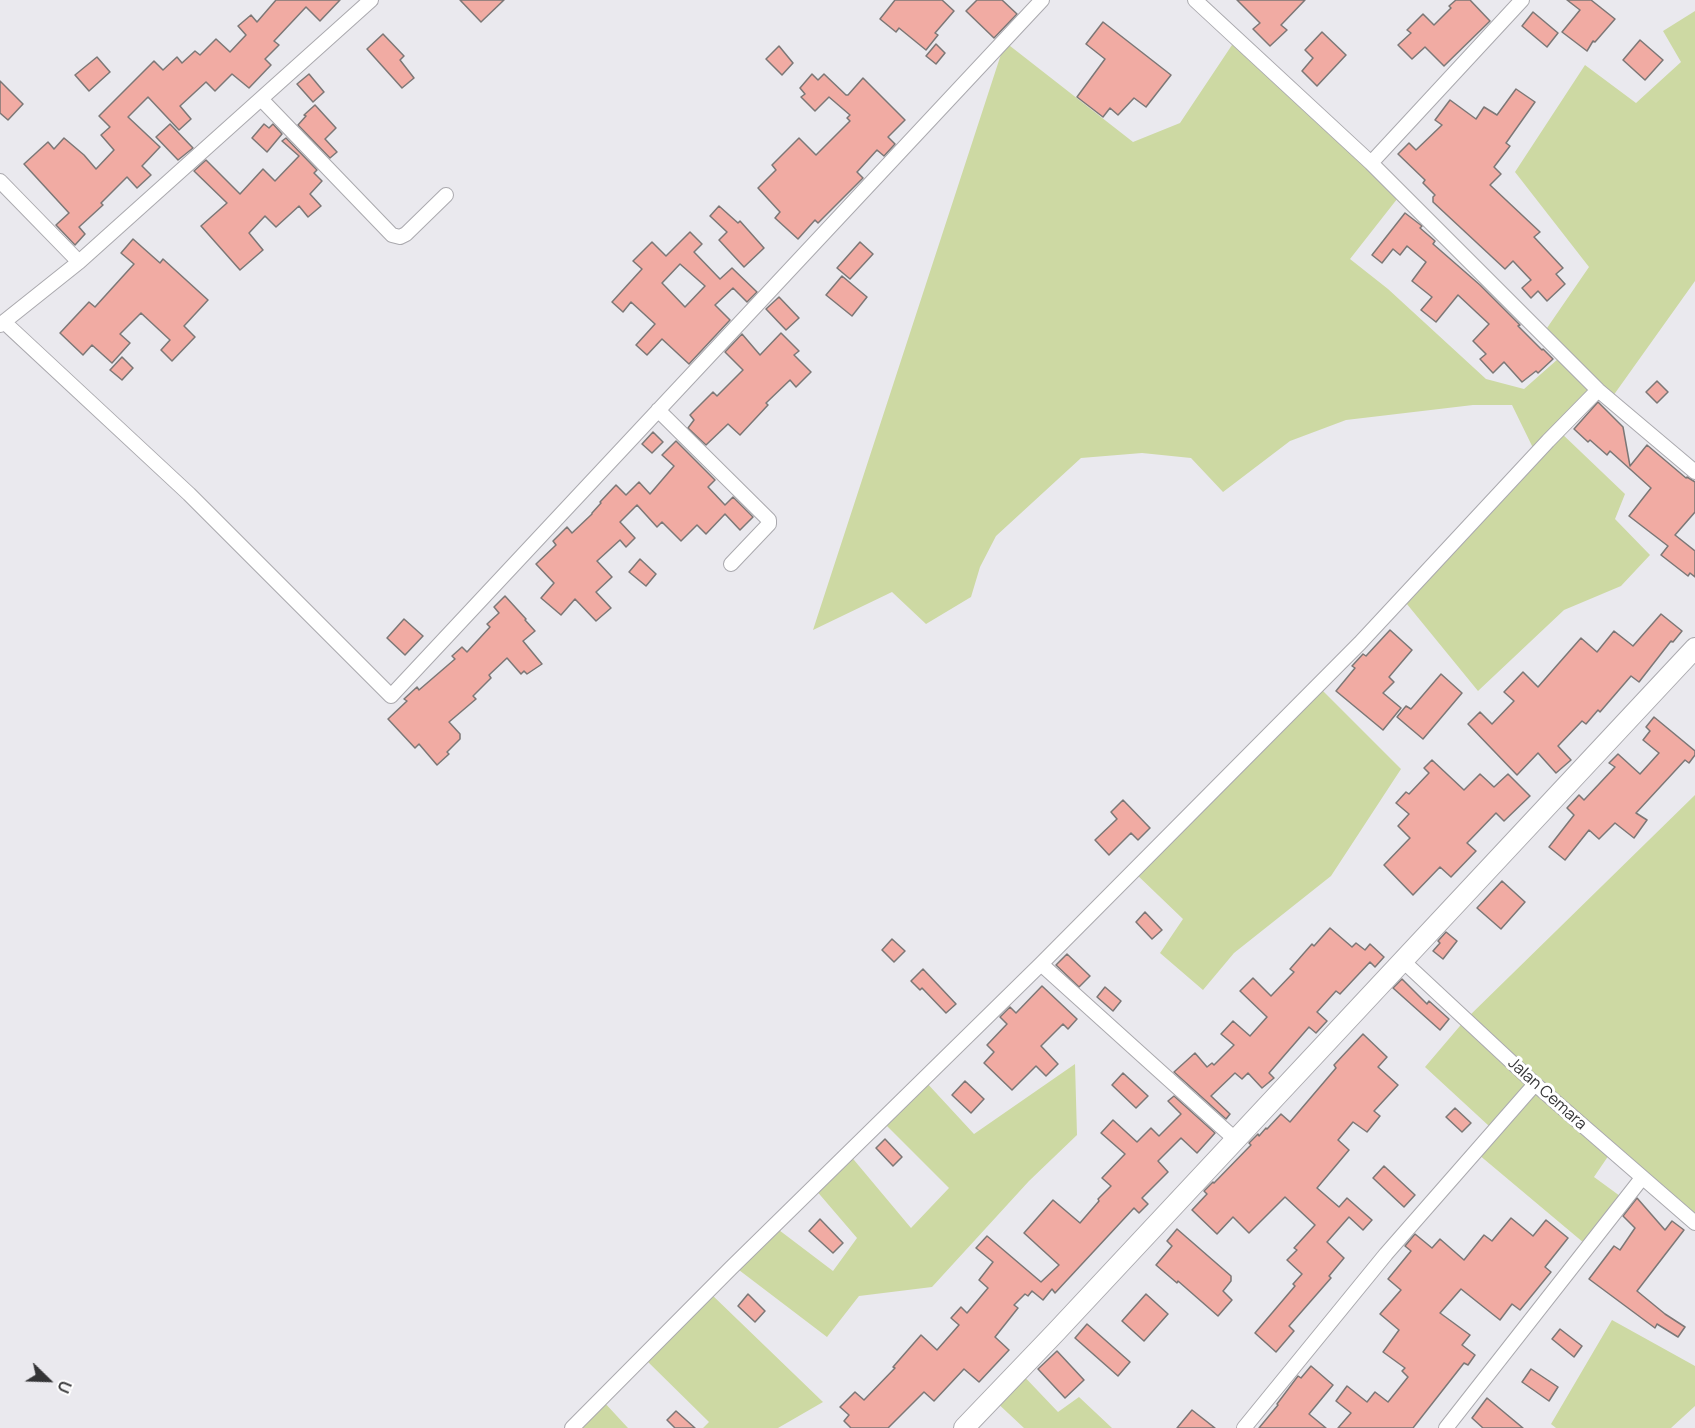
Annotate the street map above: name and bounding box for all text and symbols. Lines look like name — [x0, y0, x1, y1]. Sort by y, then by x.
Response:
street label: Jalan Cemara — [1504, 1054, 1590, 1134]
north arrow — [18, 1350, 78, 1410]
text: U — [52, 1377, 77, 1397]

